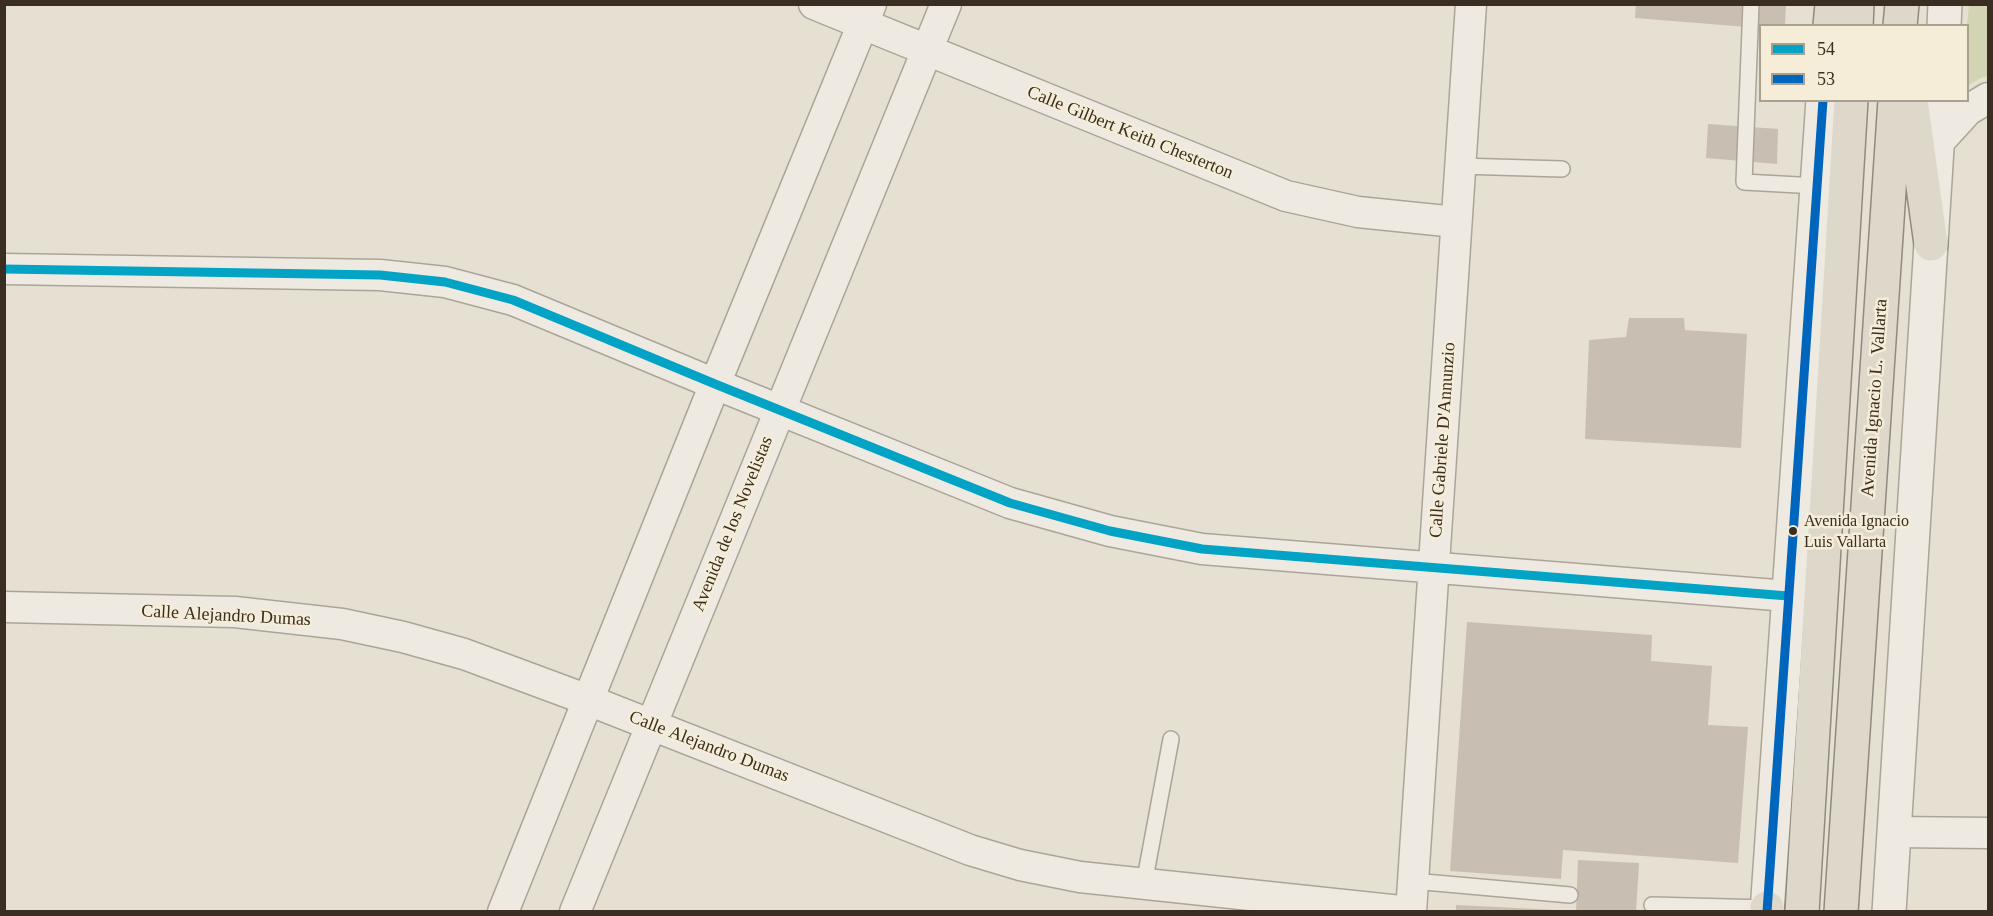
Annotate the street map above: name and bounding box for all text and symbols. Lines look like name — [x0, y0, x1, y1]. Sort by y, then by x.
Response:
legend — [1759, 24, 1969, 102]
text: 54 — [1817, 39, 1835, 59]
text: 53 — [1817, 69, 1835, 89]
street label: Calle Gilbert Keith Chesterton — [1024, 82, 1236, 184]
street label: Avenida Ignacio L. Vallarta — [1857, 298, 1893, 498]
street label: Calle Gabriele D'Annunzio — [1425, 341, 1461, 539]
street label: Avenida de los Novelistas — [688, 433, 778, 615]
place label: Avenida Ignacio Luis Vallarta — [1804, 512, 1909, 550]
marker: Avenida Ignacio Luis Vallarta — [1787, 525, 1799, 537]
street label: Calle Alejandro Dumas — [141, 601, 311, 631]
street label: Calle Alejandro Dumas — [626, 706, 792, 788]

